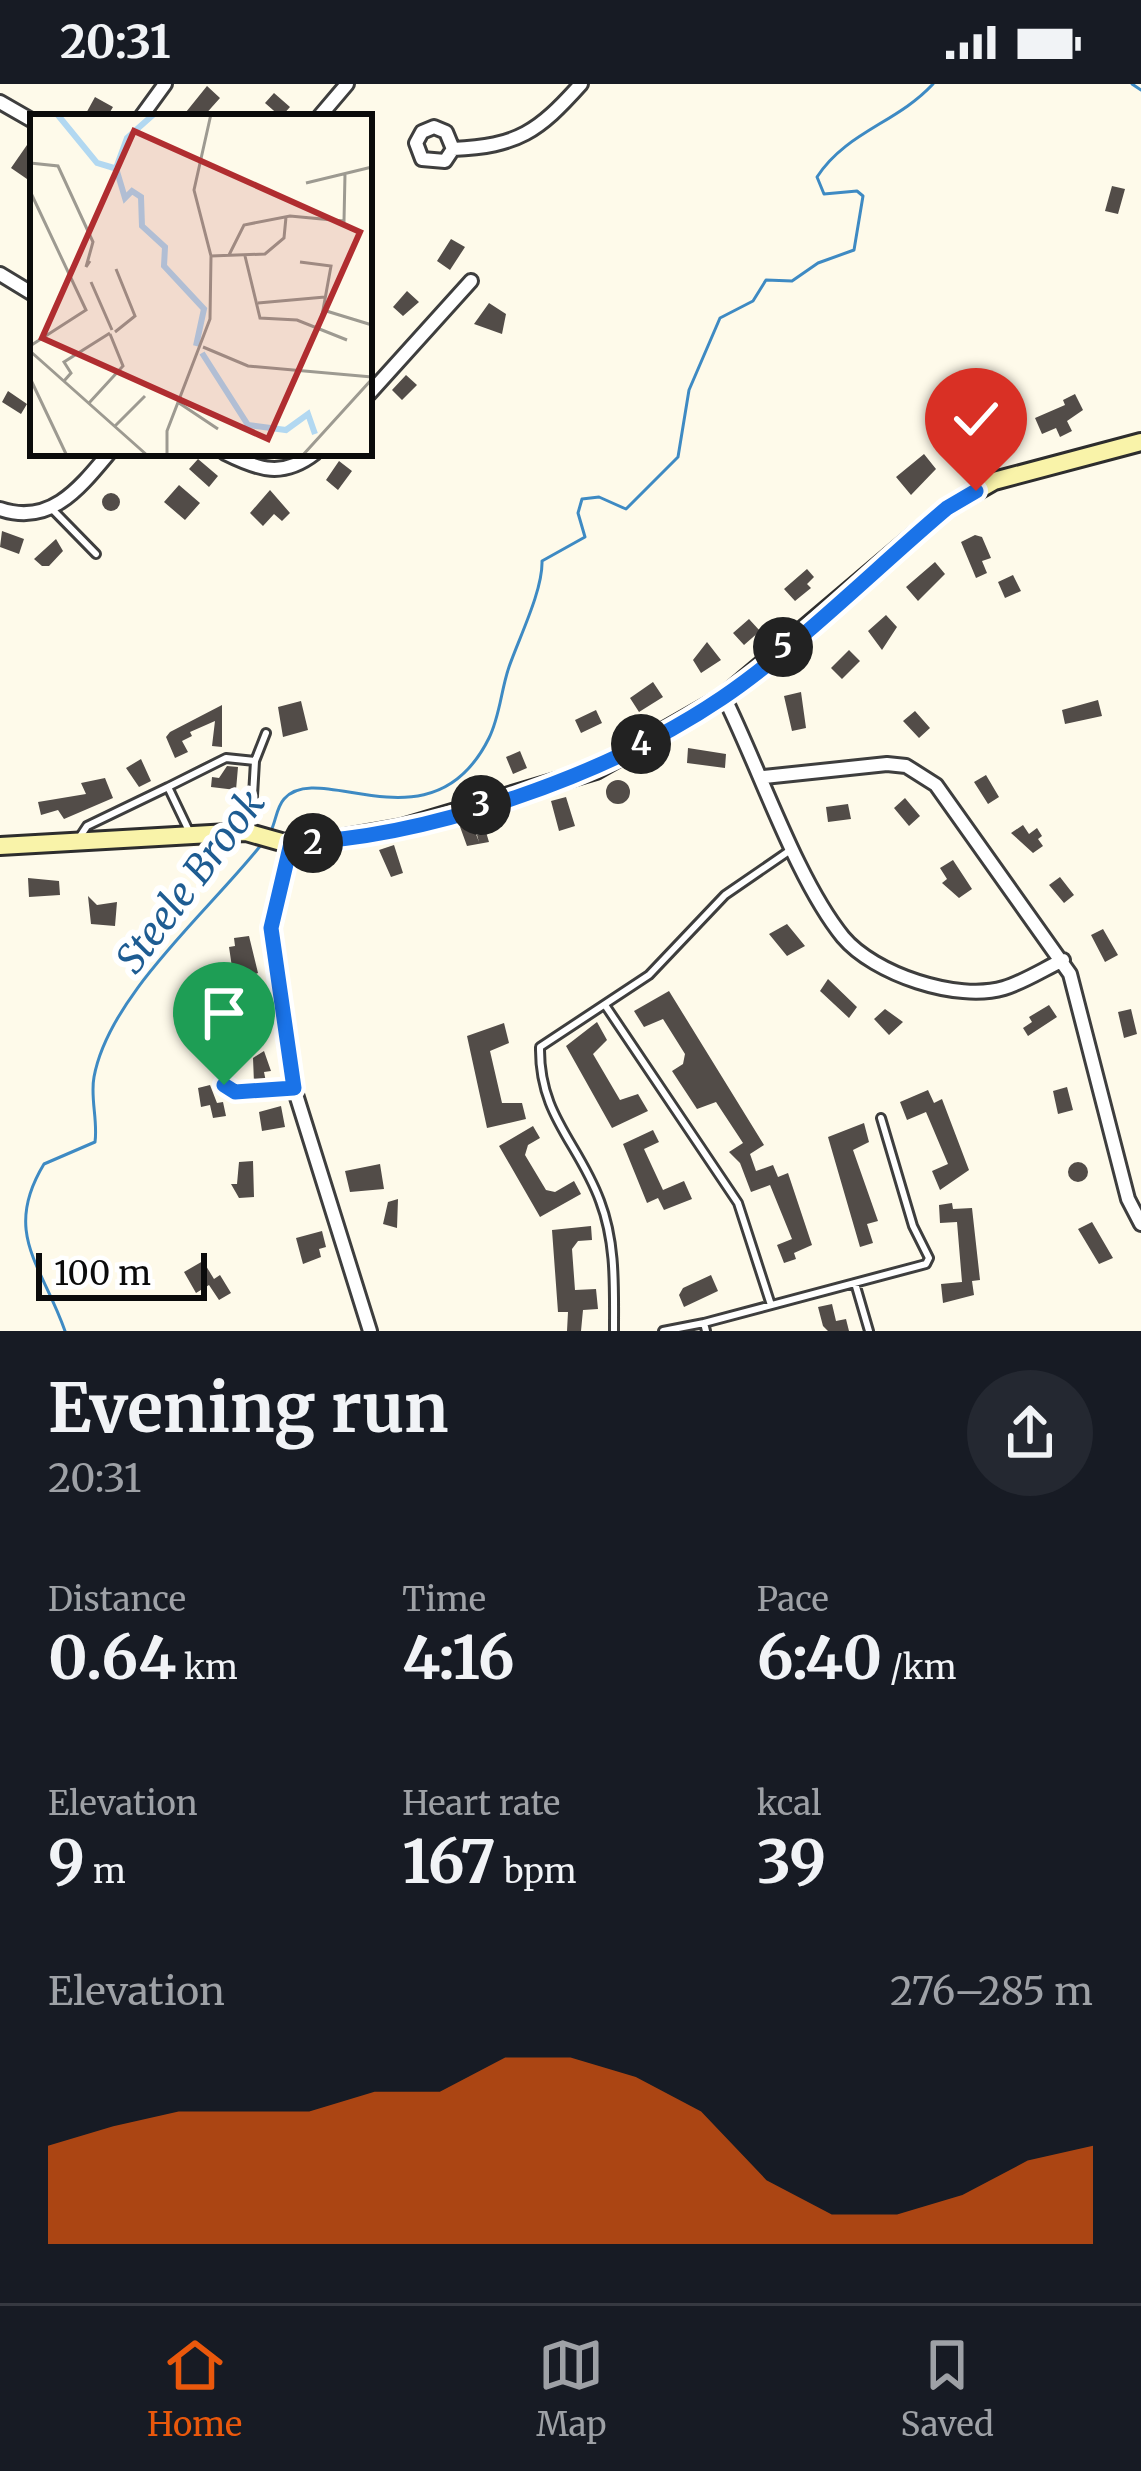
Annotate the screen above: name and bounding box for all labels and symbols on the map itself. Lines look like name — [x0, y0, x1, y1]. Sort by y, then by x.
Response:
inset map — [30, 114, 372, 456]
pin — [925, 368, 1027, 491]
pin: 5 — [753, 617, 813, 677]
pin: 4 — [611, 714, 671, 774]
pin: 3 — [451, 775, 511, 835]
water label: Steele Brook — [106, 780, 275, 982]
pin: 2 — [283, 813, 343, 873]
pin — [173, 962, 275, 1085]
scale bar — [36, 1247, 207, 1300]

